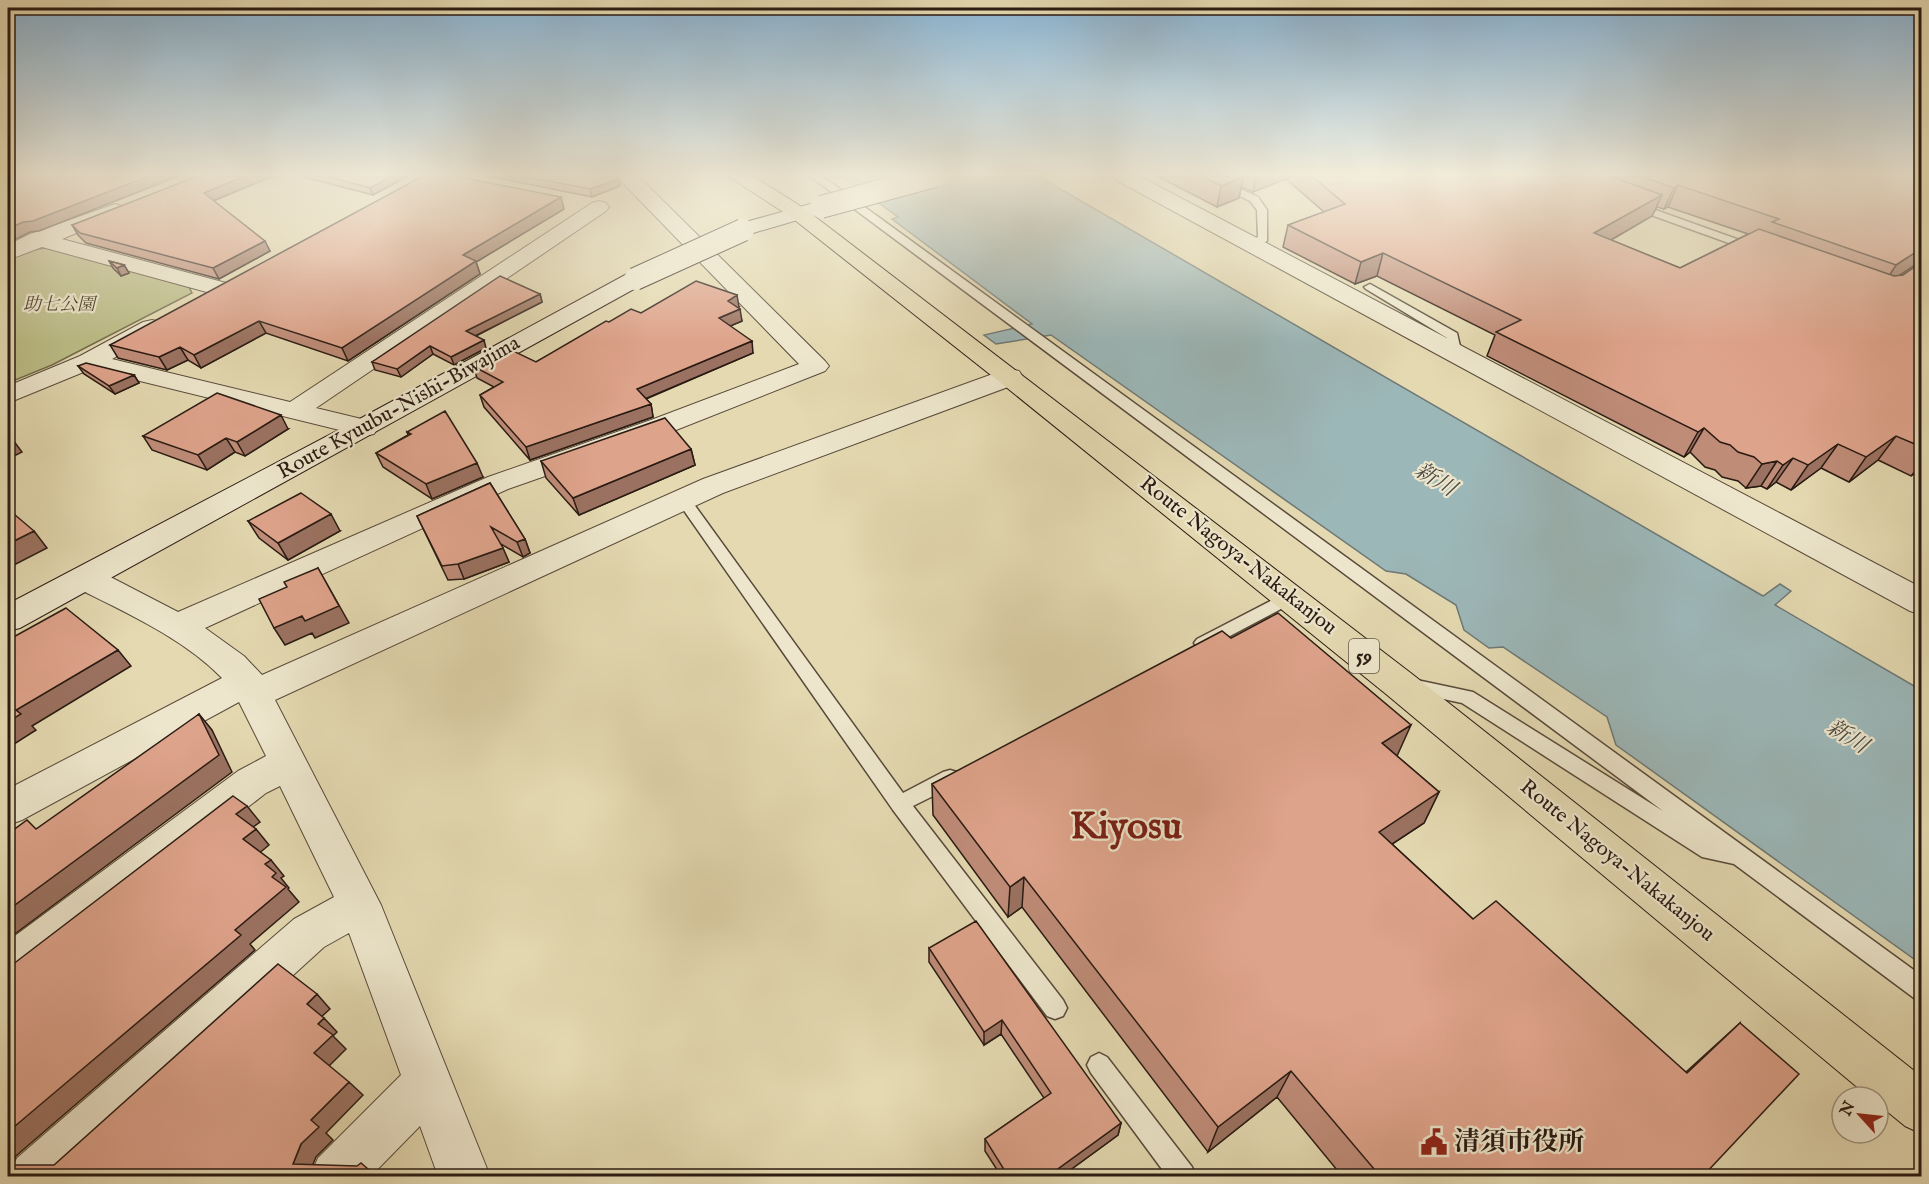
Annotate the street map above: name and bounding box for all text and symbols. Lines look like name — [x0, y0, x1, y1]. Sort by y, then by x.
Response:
park label: 助七公園 — [23, 294, 98, 317]
street label: Route Kyuubu-Nishi-Biwajima — [273, 330, 526, 486]
water label: 新川 — [1409, 456, 1463, 505]
street label: Route Nagoya-Nakakanjou — [1134, 471, 1342, 642]
road number: 59 — [1349, 639, 1379, 673]
water label: 新川 — [1821, 713, 1875, 762]
street label: Route Nagoya-Nakakanjou — [1514, 774, 1720, 948]
district label: Kiyosu — [1070, 803, 1183, 852]
north arrow — [1830, 1085, 1890, 1145]
text: N — [1836, 1098, 1861, 1121]
place label: 清須市役所 — [1454, 1126, 1584, 1159]
public building icon: 清須市役所 — [1419, 1127, 1449, 1157]

